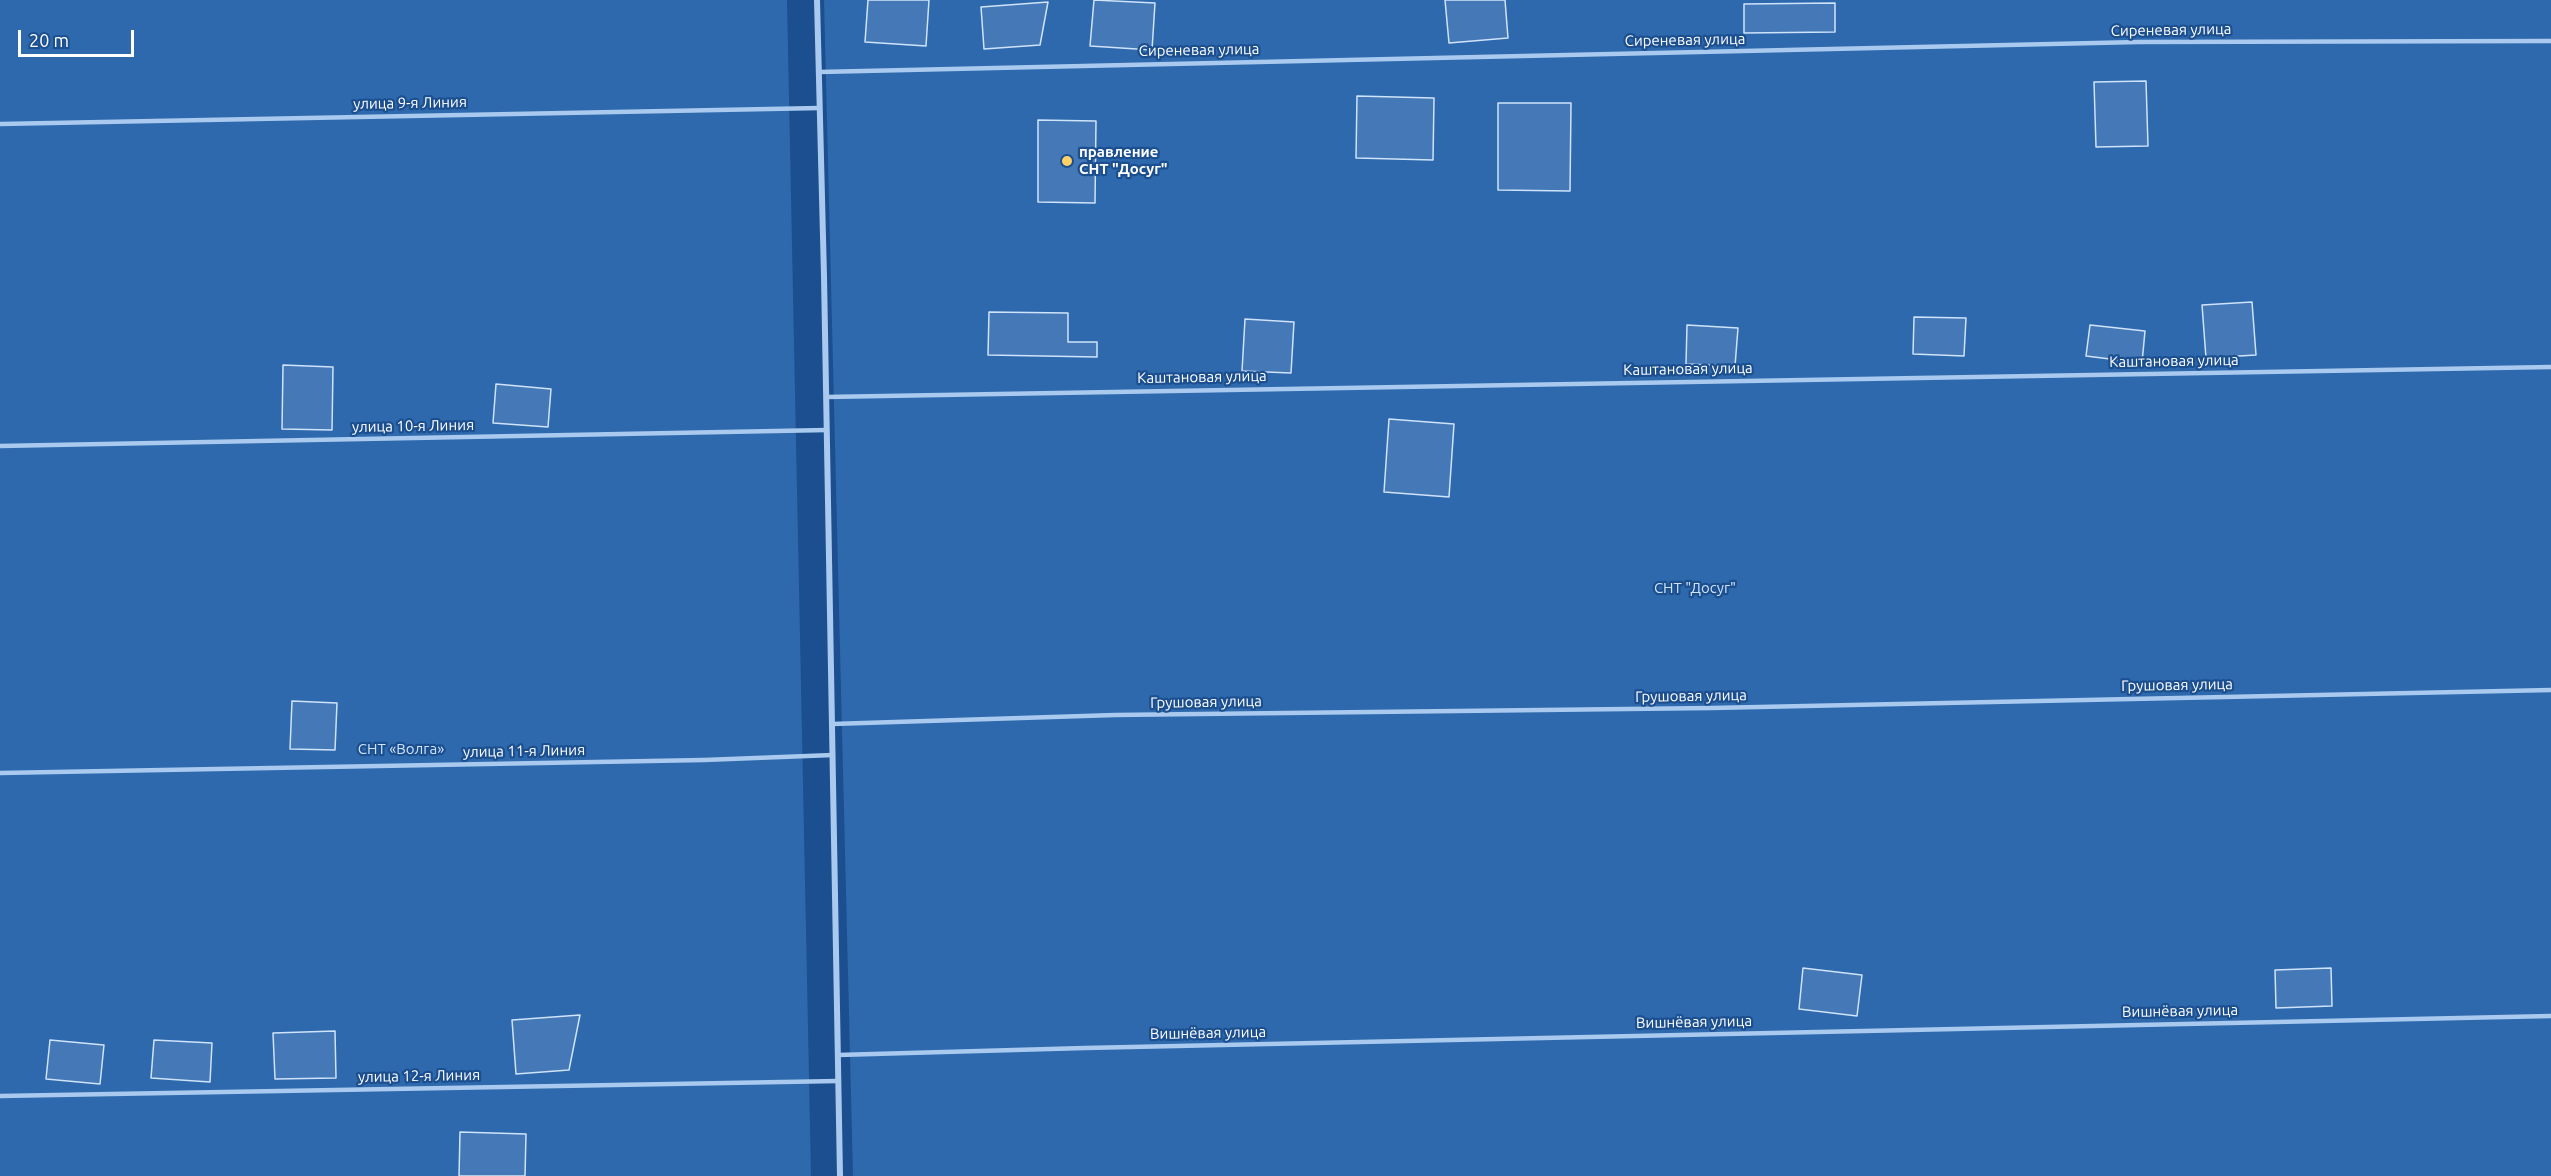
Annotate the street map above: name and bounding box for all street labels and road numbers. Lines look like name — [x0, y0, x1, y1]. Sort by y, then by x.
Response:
street label: Сиреневая улица — [2110, 20, 2232, 40]
street label: Сиреневая улица — [1624, 30, 1746, 50]
street label: Сиреневая улица — [1138, 40, 1260, 60]
street label: улица 9-я Линия — [353, 93, 467, 113]
street label: Каштановая улица — [2109, 351, 2239, 371]
street label: Каштановая улица — [1623, 359, 1753, 379]
street label: Каштановая улица — [1137, 367, 1267, 387]
street label: улица 10-я Линия — [352, 416, 474, 436]
street label: Грушовая улица — [2121, 675, 2233, 695]
street label: Грушовая улица — [1635, 686, 1747, 706]
street label: Грушовая улица — [1150, 692, 1262, 712]
street label: улица 11-я Линия — [463, 741, 585, 761]
street label: Вишнёвая улица — [2122, 1001, 2238, 1021]
street label: Вишнёвая улица — [1636, 1012, 1752, 1032]
street label: Вишнёвая улица — [1150, 1023, 1266, 1043]
street label: улица 12-я Линия — [358, 1066, 480, 1086]

